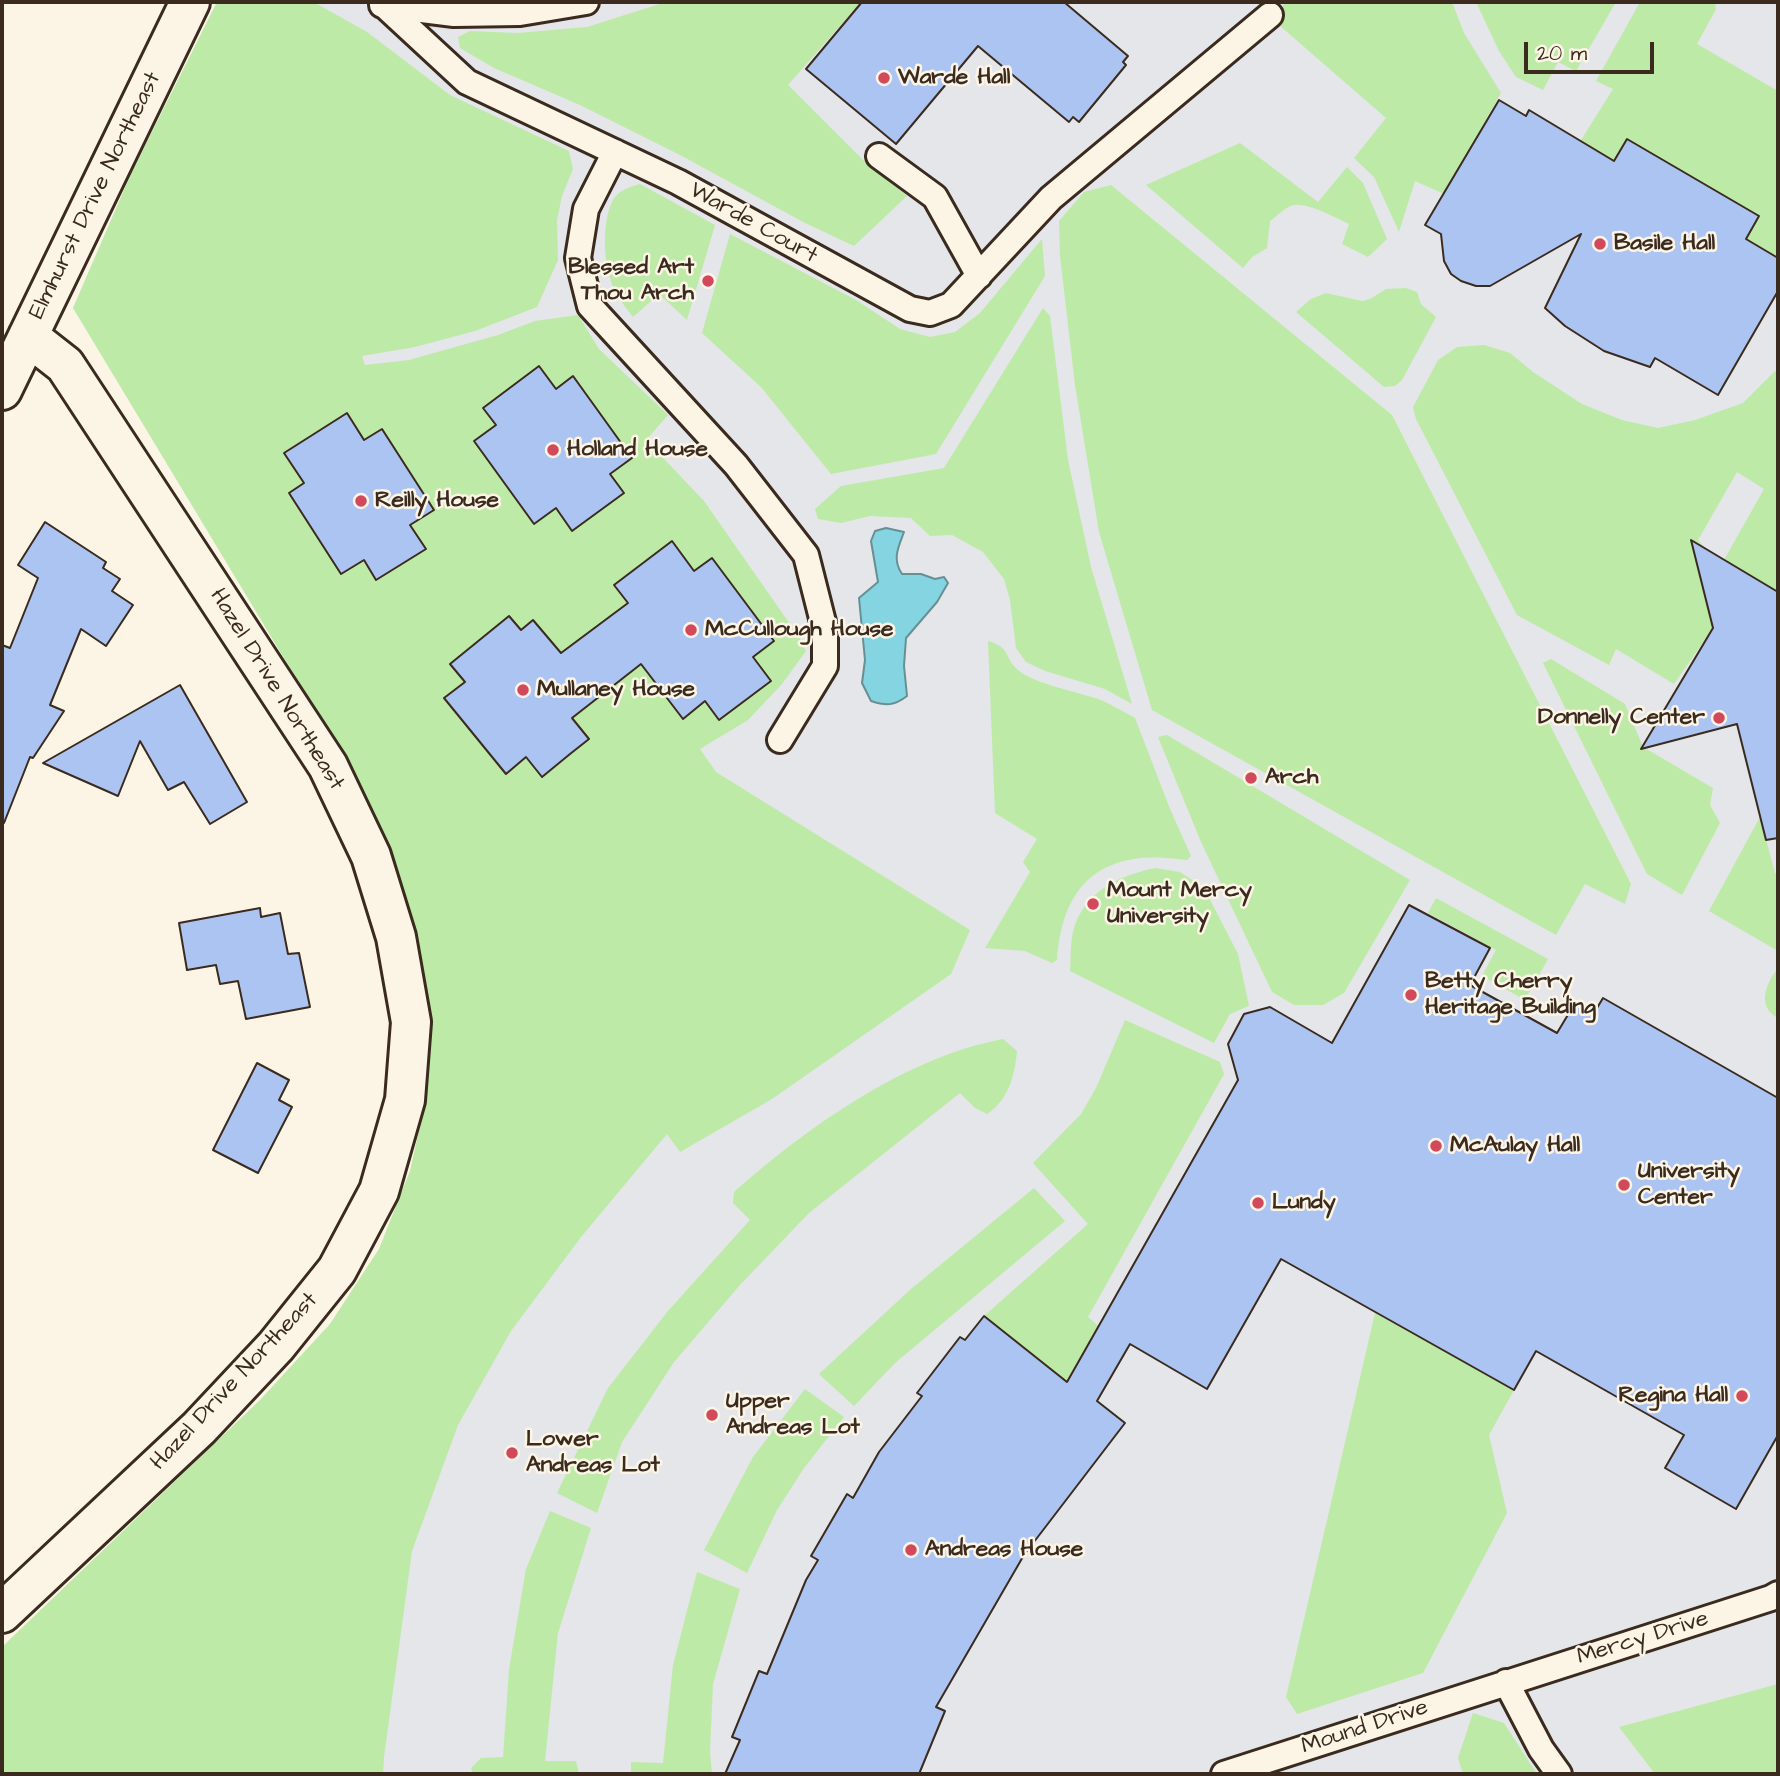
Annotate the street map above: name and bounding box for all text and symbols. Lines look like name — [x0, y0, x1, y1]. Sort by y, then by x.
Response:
scale bar — [1528, 28, 1658, 72]
text: 20 m — [1537, 39, 1587, 68]
place label: Warde Hall — [898, 64, 1010, 92]
street label: Elmhurst Drive Northeast — [24, 68, 168, 324]
marker: Warde Hall — [876, 70, 892, 86]
street label: Warde Court — [684, 177, 822, 271]
place label: Basile Hall — [1614, 230, 1715, 258]
marker: Basile Hall — [1592, 236, 1608, 252]
place label: Blessed Art Thou Arch — [568, 254, 694, 308]
marker: Blessed Art Thou Arch — [700, 273, 716, 289]
place label: Holland House — [567, 436, 708, 464]
marker: Holland House — [545, 442, 561, 458]
place label: Reilly House — [375, 487, 499, 515]
marker: Reilly House — [353, 493, 369, 509]
street label: Hazel Drive Northeast — [203, 584, 349, 796]
place label: McCullough House — [705, 616, 893, 644]
marker: McCullough House — [683, 622, 699, 638]
place label: Mullaney House — [537, 676, 695, 704]
marker: Mullaney House — [515, 682, 531, 698]
place label: Donnelly Center — [1538, 704, 1705, 732]
marker: Donnelly Center — [1711, 710, 1727, 726]
place label: Arch — [1265, 764, 1318, 792]
marker: Arch — [1243, 770, 1259, 786]
place label: Mount Mercy University — [1107, 877, 1252, 931]
marker: Mount Mercy University — [1085, 896, 1101, 912]
place label: Betty Cherry Heritage Building — [1425, 968, 1596, 1022]
marker: Betty Cherry Heritage Building — [1403, 987, 1419, 1003]
place label: McAulay Hall — [1450, 1132, 1580, 1160]
marker: McAulay Hall — [1428, 1138, 1444, 1154]
place label: University Center — [1638, 1158, 1740, 1212]
marker: University Center — [1616, 1177, 1632, 1193]
place label: Lundy — [1272, 1189, 1336, 1217]
marker: Lundy — [1250, 1195, 1266, 1211]
street label: Hazel Drive Northeast — [146, 1288, 324, 1476]
place label: Regina Hall — [1619, 1382, 1728, 1410]
place label: Upper Andreas Lot — [726, 1388, 860, 1442]
marker: Regina Hall — [1734, 1388, 1750, 1404]
marker: Upper Andreas Lot — [704, 1407, 720, 1423]
place label: Lower Andreas Lot — [526, 1426, 660, 1480]
marker: Lower Andreas Lot — [504, 1445, 520, 1461]
place label: Andreas House — [925, 1536, 1083, 1564]
marker: Andreas House — [903, 1542, 919, 1558]
street label: Mercy Drive — [1574, 1606, 1712, 1672]
street label: Mound Drive — [1298, 1695, 1432, 1761]

